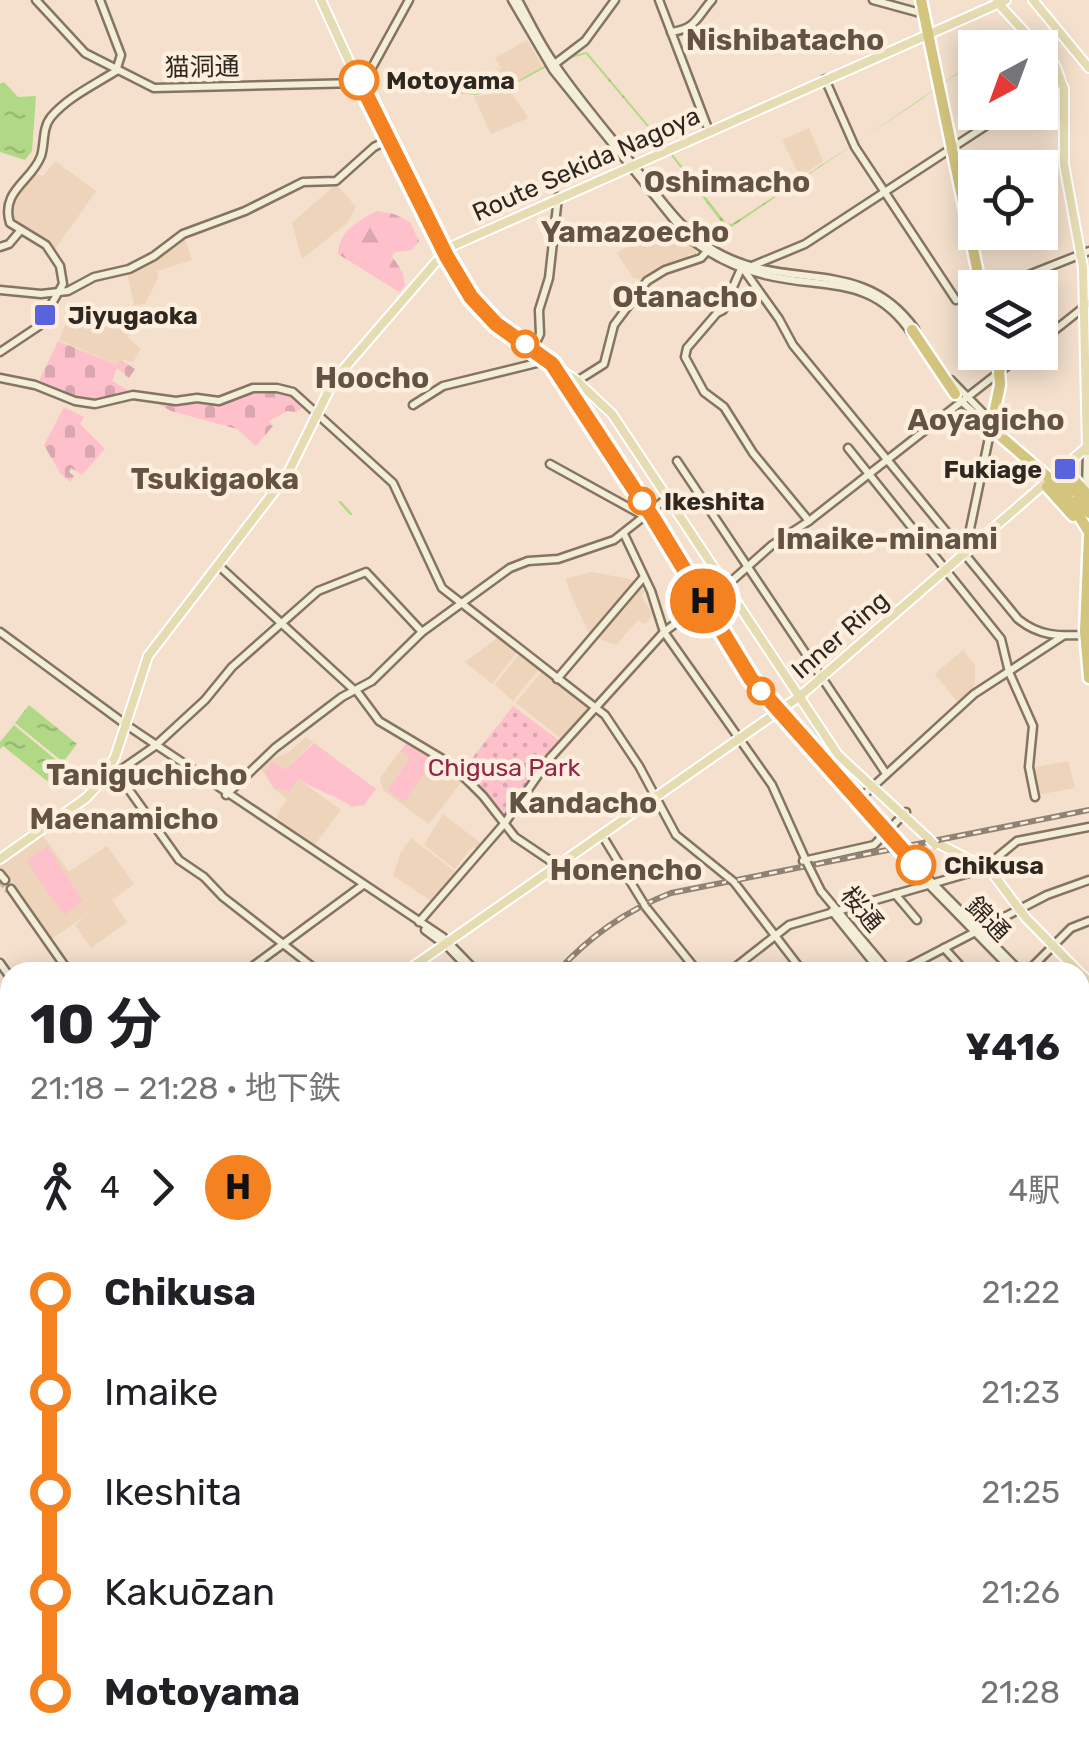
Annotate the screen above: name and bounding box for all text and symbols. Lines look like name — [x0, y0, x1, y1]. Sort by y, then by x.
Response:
district label: Nishibatacho — [686, 22, 884, 58]
north arrow — [958, 30, 1058, 130]
map controls — [958, 30, 1058, 370]
street label: 猫洞通 — [164, 52, 240, 82]
marker: Motoyama — [340, 61, 378, 99]
place label: Motoyama — [386, 66, 515, 95]
street label: Route Sekida Nagoya — [468, 101, 704, 227]
button: locate — [958, 150, 1058, 250]
district label: Oshimacho — [644, 164, 810, 200]
district label: Yamazoecho — [541, 214, 729, 250]
button: layers — [958, 270, 1058, 370]
district label: Otanacho — [612, 279, 758, 315]
place label: Jiyugaoka — [68, 301, 198, 330]
marker: Jiyugaoka — [32, 302, 58, 328]
unlabelled marker — [512, 331, 538, 357]
district label: Hoocho — [315, 360, 429, 396]
district label: Aoyagicho — [908, 402, 1065, 438]
place label: Fukiage — [943, 455, 1042, 484]
marker: Fukiage — [1052, 456, 1078, 482]
district label: Tsukigaoka — [131, 461, 299, 497]
place label: Ikeshita — [664, 487, 765, 516]
marker: Ikeshita — [629, 488, 655, 514]
district label: Imaike-minami — [776, 521, 998, 557]
line badge: H — [670, 568, 736, 634]
text: H — [690, 580, 716, 622]
street label: Inner Ring — [786, 585, 894, 685]
unlabelled marker — [748, 678, 774, 704]
park label: Chigusa Park — [428, 753, 580, 782]
district label: Taniguchicho — [46, 757, 248, 793]
district label: Kandacho — [509, 785, 657, 821]
district label: Maenamicho — [30, 801, 218, 837]
marker: Chikusa — [897, 846, 935, 884]
place label: Chikusa — [944, 851, 1044, 880]
district label: Honencho — [550, 852, 702, 888]
street label: 桜通 — [835, 881, 889, 937]
street label: 錦通 — [960, 891, 1016, 947]
text: 10 分 — [30, 992, 161, 1057]
text: ¥416 — [965, 1024, 1060, 1070]
text: 21:18 – 21:28 · 地下鉄 — [30, 1069, 341, 1107]
icon: walk — [30, 1160, 85, 1215]
icon: forward — [135, 1160, 190, 1215]
text: H — [225, 1166, 251, 1208]
text: 4 — [100, 1168, 120, 1206]
text: 4駅 — [1008, 1171, 1060, 1209]
text: Chikusa — [104, 1269, 256, 1315]
text: 21:22 — [982, 1273, 1060, 1311]
text: Imaike — [104, 1369, 218, 1415]
text: 21:23 — [981, 1373, 1060, 1411]
text: Ikeshita — [104, 1469, 242, 1515]
text: 21:25 — [982, 1473, 1060, 1511]
text: Kakuōzan — [104, 1569, 275, 1615]
text: 21:26 — [981, 1573, 1060, 1611]
text: Motoyama — [104, 1669, 300, 1715]
text: 21:28 — [980, 1673, 1060, 1711]

